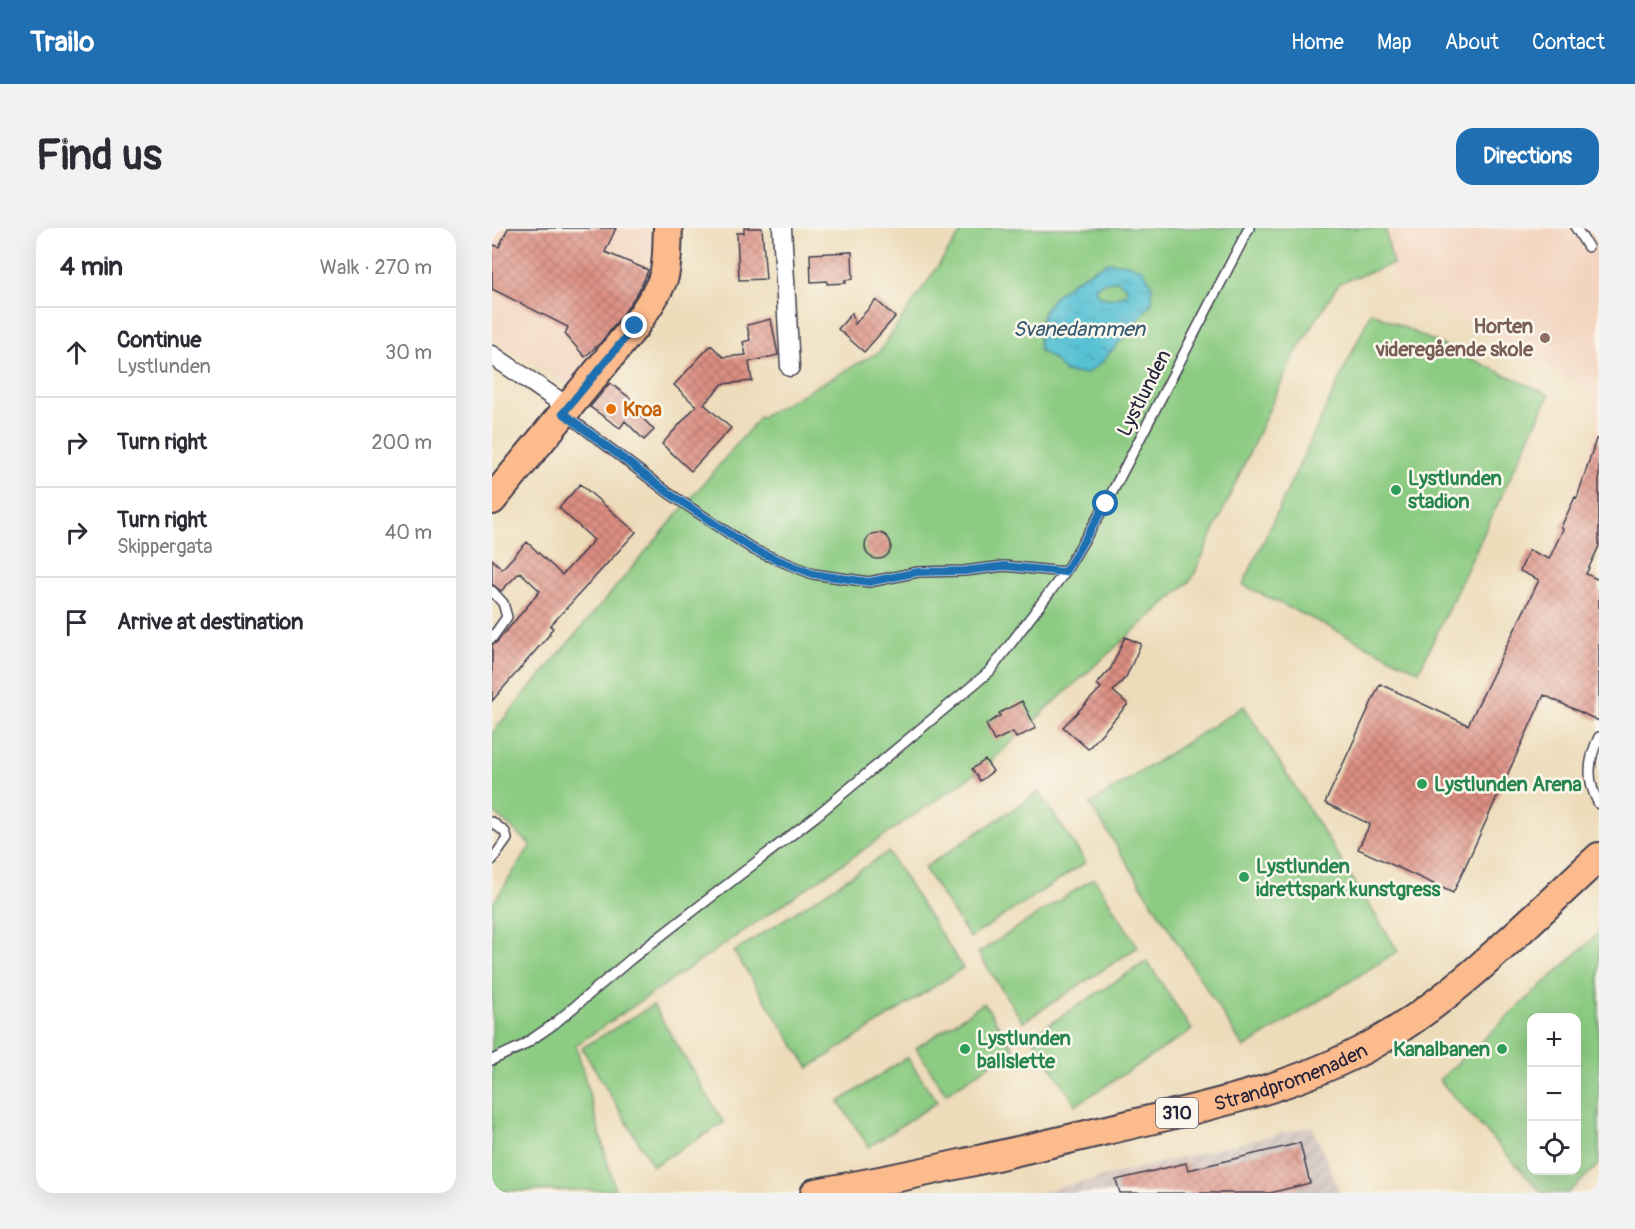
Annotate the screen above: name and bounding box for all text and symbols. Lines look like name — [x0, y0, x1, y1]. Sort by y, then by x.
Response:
text: Trailo — [30, 25, 94, 60]
text: Home — [1291, 29, 1344, 56]
text: Map — [1377, 29, 1412, 56]
text: About — [1445, 29, 1499, 56]
text: Contact — [1532, 29, 1605, 56]
button: Directions — [1456, 128, 1599, 185]
text: Find us — [36, 130, 162, 182]
text: 4 min — [60, 251, 123, 283]
text: Walk · 270 m — [320, 255, 432, 280]
route end — [621, 312, 647, 338]
place label: Horten videregående skole — [1375, 314, 1534, 362]
water label: Svanedammen — [1013, 316, 1146, 343]
text: Continue — [117, 326, 201, 354]
marker: Horten videregående skole — [1538, 331, 1552, 345]
icon: ahead — [60, 336, 93, 369]
text: 30 m — [385, 340, 432, 365]
street label: Lystlunden — [1112, 346, 1176, 440]
text: Lystlunden — [117, 354, 211, 379]
place label: Kroa — [623, 397, 662, 422]
marker: Kroa — [604, 402, 618, 416]
icon: right — [60, 426, 93, 459]
text: Turn right — [117, 428, 207, 456]
text: 200 m — [371, 430, 432, 455]
place label: Lystlunden stadion — [1408, 466, 1502, 514]
marker: Lystlunden stadion — [1389, 483, 1403, 497]
route start — [1092, 490, 1118, 516]
text: Turn right — [117, 506, 207, 534]
icon: right — [60, 516, 93, 549]
text: 40 m — [385, 520, 432, 545]
text: Skippergata — [117, 534, 213, 559]
icon: arrive — [60, 606, 93, 639]
text: Arrive at destination — [117, 608, 303, 636]
place label: Lystlunden Arena — [1434, 772, 1582, 797]
marker: Lystlunden Arena — [1415, 777, 1429, 791]
place label: Lystlunden idrettspark kunstgress — [1256, 854, 1440, 902]
marker: Lystlunden idrettspark kunstgress — [1237, 870, 1251, 884]
map controls — [1527, 1013, 1581, 1175]
button: + — [1527, 1013, 1581, 1067]
place label: Lystlunden ballslette — [977, 1026, 1071, 1074]
street label: Strandpromenaden — [1211, 1037, 1371, 1116]
place label: Kanalbanen — [1393, 1037, 1490, 1062]
marker: Lystlunden ballslette — [958, 1042, 972, 1056]
marker: Kanalbanen — [1495, 1042, 1509, 1056]
button: − — [1527, 1067, 1581, 1121]
road number: 310 — [1156, 1098, 1198, 1128]
button: locate — [1527, 1121, 1581, 1175]

